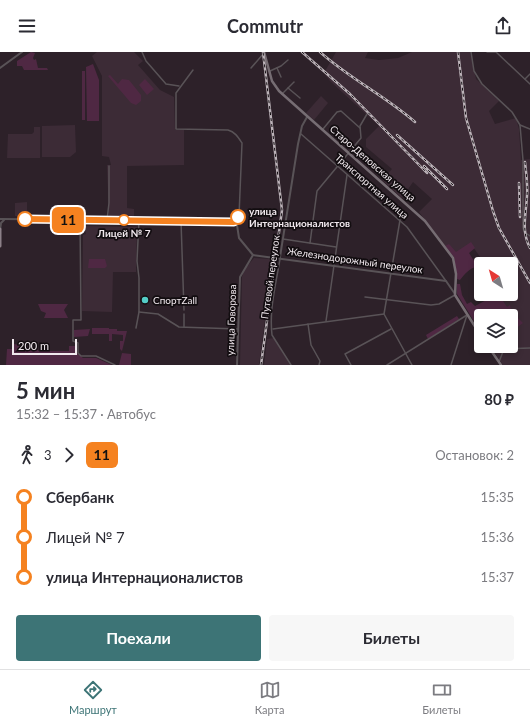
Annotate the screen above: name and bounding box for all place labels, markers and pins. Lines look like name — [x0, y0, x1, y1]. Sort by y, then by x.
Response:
place label: улица Интернационалистов — [249, 205, 350, 229]
marker: улица Интернационалистов — [230, 209, 246, 225]
unlabelled marker — [17, 211, 33, 227]
marker: Лицей № 7 — [118, 214, 130, 226]
place label: Лицей № 7 — [97, 227, 151, 239]
place label: СпортZall — [153, 294, 197, 306]
marker: СпортZall — [140, 295, 150, 305]

